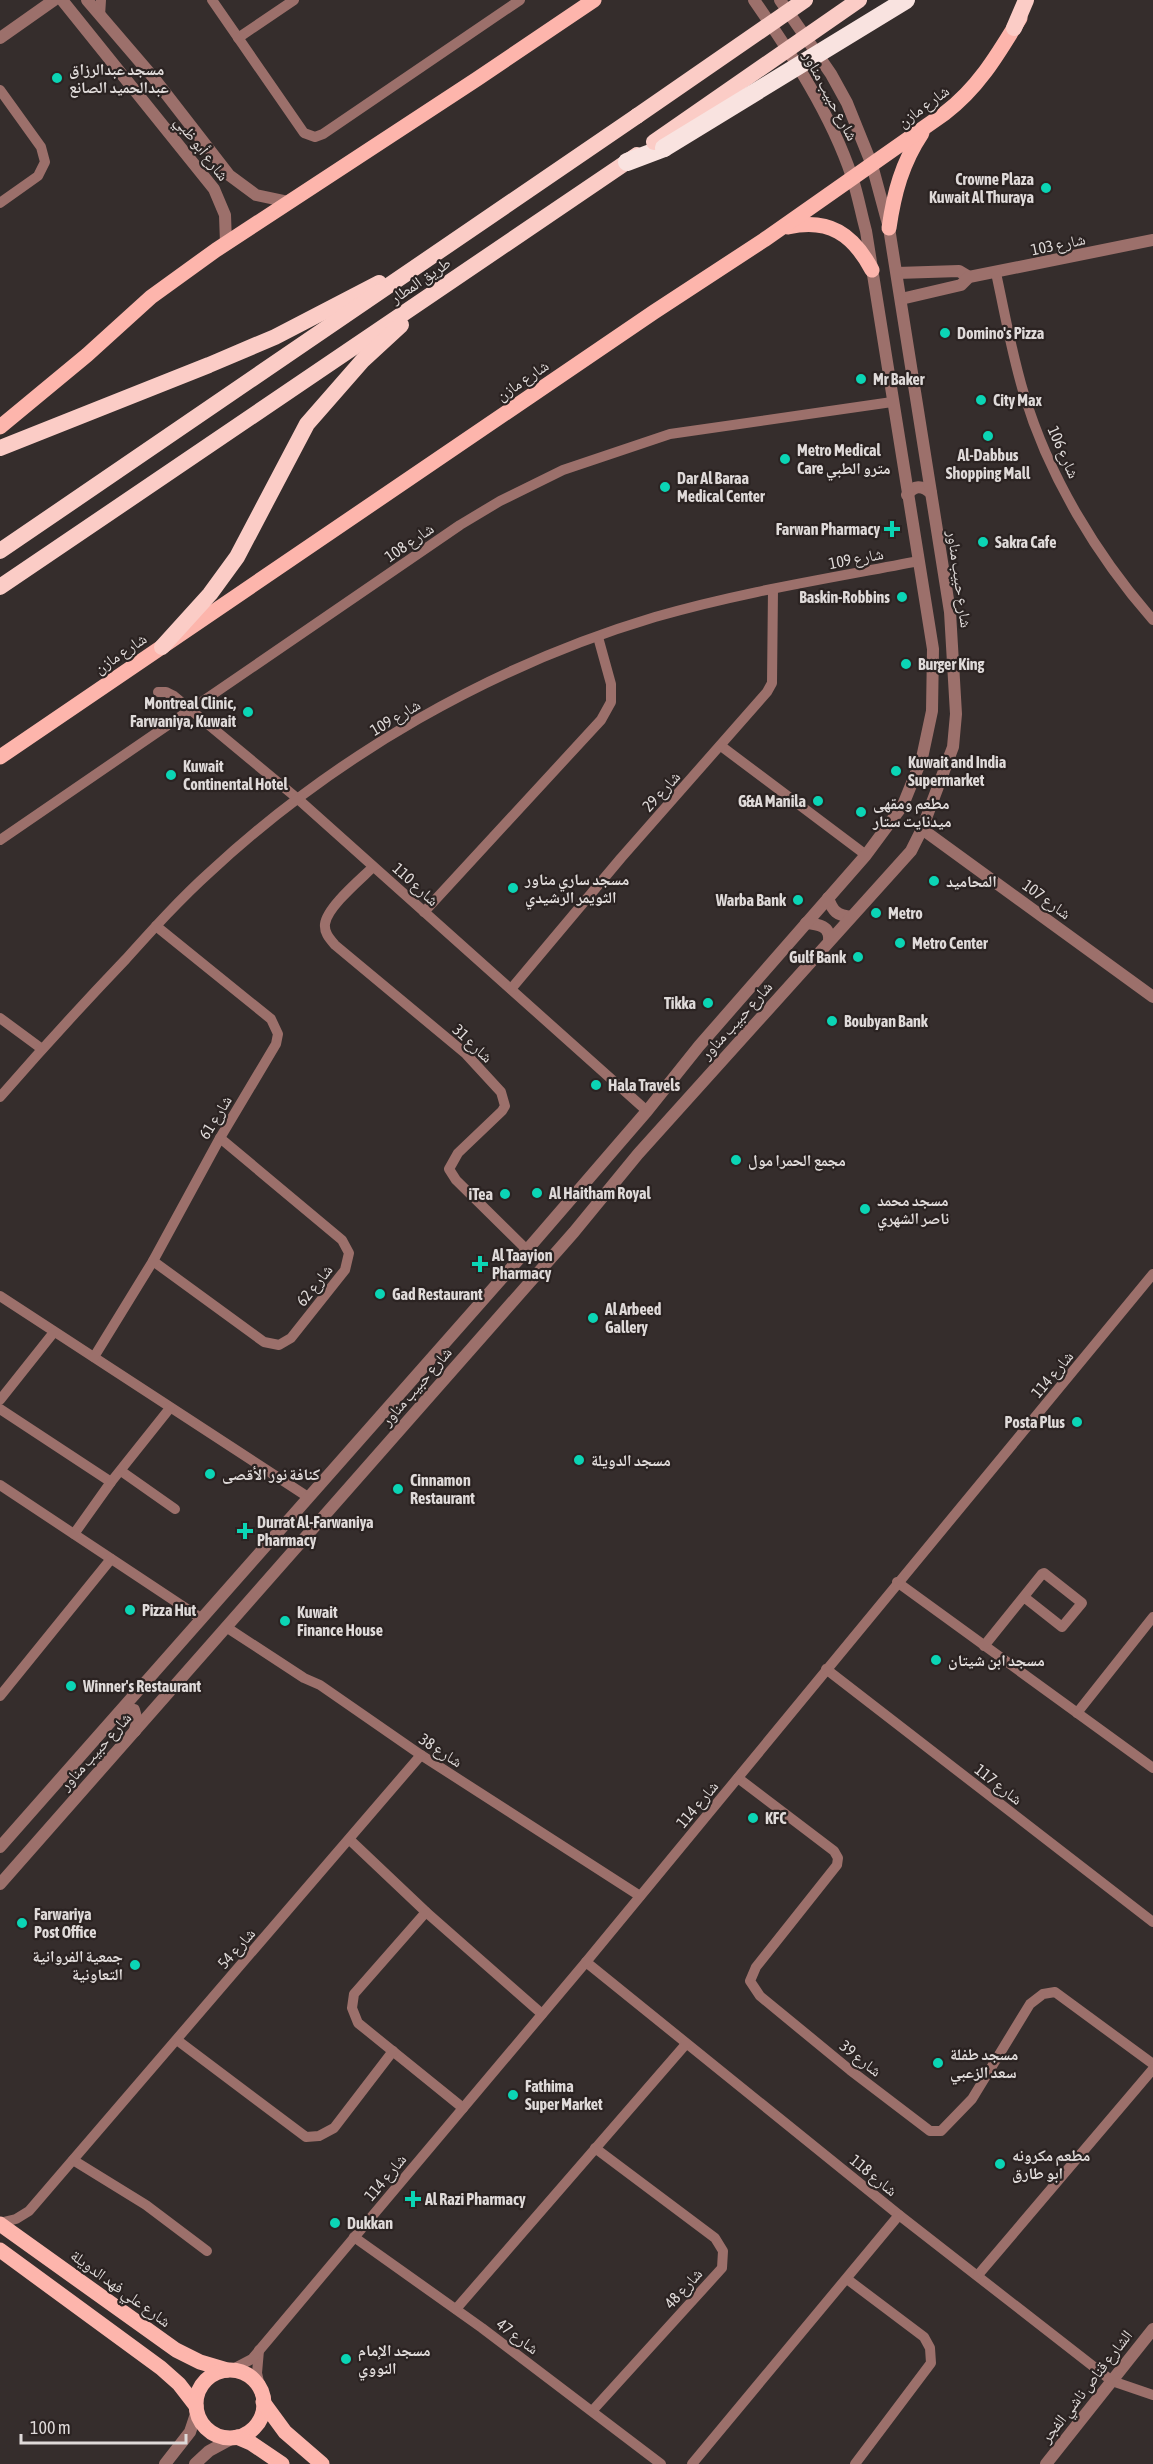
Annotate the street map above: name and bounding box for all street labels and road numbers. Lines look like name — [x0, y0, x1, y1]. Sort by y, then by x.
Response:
street label: شارع حبيب مناور — [798, 48, 862, 145]
street label: شارع مازن — [894, 81, 954, 132]
street label: شارع أبو ظبي — [168, 112, 233, 186]
street label: شارع 103 — [1029, 229, 1087, 260]
street label: طريق المطار — [386, 253, 455, 309]
street label: شارع مازن — [492, 356, 553, 406]
street label: شارع 106 — [1043, 423, 1083, 482]
street label: شارع 108 — [381, 519, 438, 567]
street label: شارع حبيب مناور — [942, 528, 976, 629]
street label: شارع 109 — [827, 544, 885, 574]
street label: شارع مازن — [90, 629, 151, 679]
street label: شارع 109 — [367, 695, 424, 741]
street label: شارع 29 — [638, 767, 685, 816]
street label: شارع 110 — [388, 859, 443, 911]
street label: شارع 107 — [1018, 876, 1075, 924]
street label: شارع حبيب مناور — [696, 977, 777, 1065]
street label: شارع 31 — [448, 1020, 497, 1067]
street label: شارع 61 — [195, 1092, 237, 1143]
street label: شارع 62 — [292, 1261, 337, 1311]
street label: شارع حبيب مناور — [376, 1343, 457, 1431]
street label: شارع 114 — [1027, 1347, 1078, 1402]
street label: شارع حبيب مناور — [55, 1708, 136, 1796]
street label: شارع 38 — [415, 1729, 466, 1772]
street label: شارع 117 — [970, 1760, 1026, 1810]
street label: شارع 114 — [672, 1777, 723, 1832]
street label: شارع 54 — [214, 1924, 260, 1973]
street label: شارع 39 — [835, 2036, 885, 2081]
street label: شارع 114 — [360, 2150, 411, 2205]
street label: شارع 118 — [846, 2151, 901, 2201]
street label: شارع علي فهد الدويلة — [65, 2246, 175, 2334]
street label: شارع 48 — [660, 2264, 707, 2313]
street label: شارع 47 — [492, 2314, 542, 2359]
street label: الشارع قناص ناشي الفجر — [1036, 2326, 1139, 2449]

